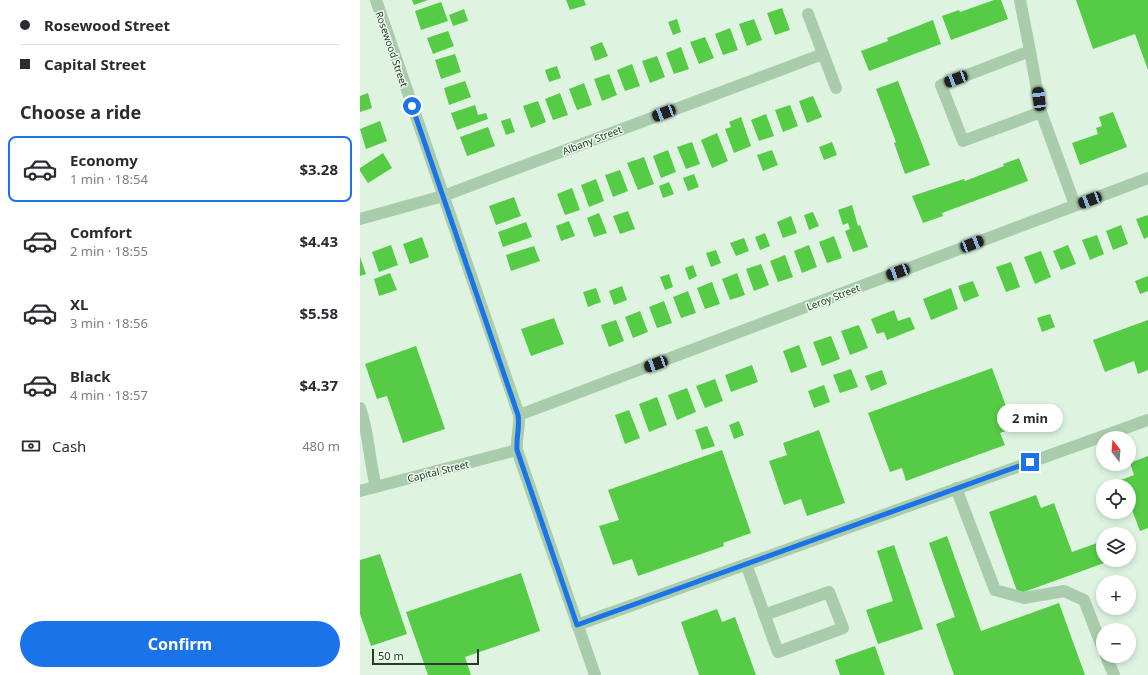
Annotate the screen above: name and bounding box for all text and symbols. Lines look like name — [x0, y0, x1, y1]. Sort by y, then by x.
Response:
street label: Rosewood Street — [372, 9, 412, 89]
text: Rosewood Street — [44, 15, 170, 35]
text: Capital Street — [44, 54, 146, 74]
car — [943, 69, 969, 89]
car — [1032, 86, 1046, 112]
route start — [403, 97, 421, 115]
text: Choose a ride — [20, 100, 141, 124]
car — [651, 103, 677, 123]
street label: Albany Street — [560, 122, 624, 158]
text: Economy — [70, 150, 138, 170]
icon: car — [22, 151, 58, 187]
text: $3.28 — [299, 159, 338, 179]
text: 1 min · 18:54 — [70, 170, 148, 188]
car — [1077, 190, 1103, 210]
text: Comfort — [70, 222, 132, 242]
icon: car — [22, 223, 58, 259]
text: $4.43 — [299, 231, 338, 251]
car — [959, 234, 985, 254]
text: 2 min · 18:55 — [70, 242, 148, 260]
car — [885, 262, 911, 282]
street label: Leroy Street — [804, 280, 862, 314]
text: XL — [70, 294, 88, 314]
icon: car — [22, 295, 58, 331]
text: $5.58 — [299, 303, 338, 323]
text: 3 min · 18:56 — [70, 314, 148, 332]
car — [643, 354, 669, 374]
text: Black — [70, 366, 110, 386]
icon: car — [22, 367, 58, 403]
text: $4.37 — [299, 375, 338, 395]
text: 4 min · 18:57 — [70, 386, 148, 404]
callout: 2 min — [997, 404, 1063, 432]
text: 2 min — [1012, 409, 1048, 427]
north arrow — [1096, 431, 1136, 471]
map controls — [1096, 431, 1136, 663]
icon: cash — [20, 435, 42, 457]
text: Cash — [52, 436, 86, 456]
text: 480 m — [302, 437, 340, 455]
route end — [1021, 453, 1039, 471]
street label: Capital Street — [406, 456, 471, 485]
button: locate — [1096, 479, 1136, 519]
button: layers — [1096, 527, 1136, 567]
button: + — [1096, 575, 1136, 615]
button: Confirm — [20, 621, 340, 667]
button: − — [1096, 623, 1136, 663]
scale bar — [372, 647, 479, 666]
text: 50 m — [378, 648, 404, 663]

